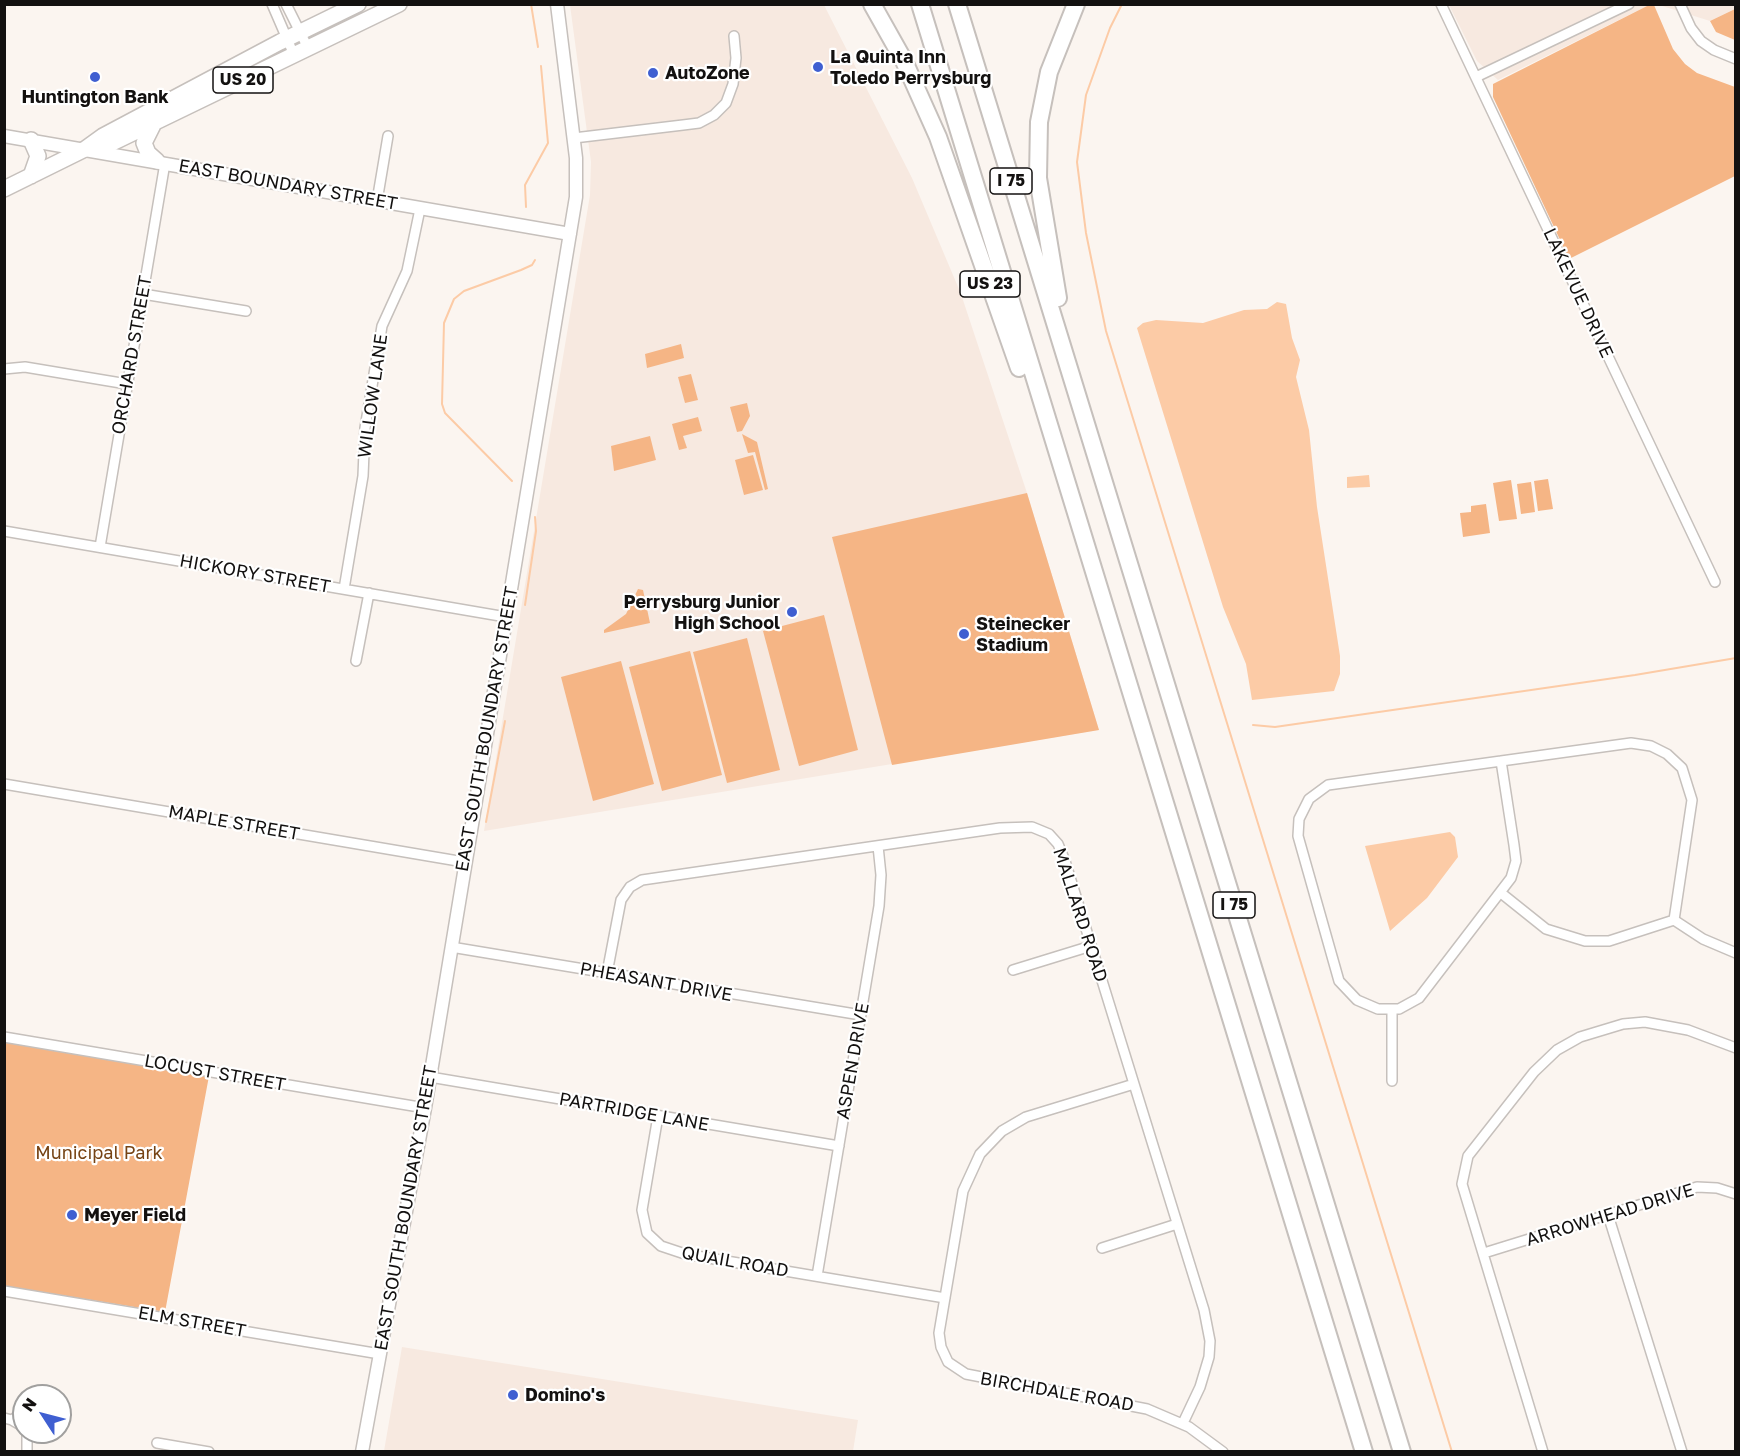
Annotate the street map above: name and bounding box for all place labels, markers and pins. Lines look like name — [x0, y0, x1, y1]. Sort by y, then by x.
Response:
place label: La Quinta Inn Toledo Perrysburg — [830, 46, 991, 88]
marker: La Quinta Inn Toledo Perrysburg — [811, 60, 825, 74]
place label: AutoZone — [665, 62, 750, 84]
marker: AutoZone — [646, 66, 660, 80]
marker: Huntington Bank — [88, 70, 102, 84]
place label: Huntington Bank — [21, 86, 169, 108]
place label: Perrysburg Junior High School — [624, 591, 780, 634]
marker: Perrysburg Junior High School — [785, 605, 799, 619]
place label: Steinecker Stadium — [976, 613, 1070, 656]
marker: Steinecker Stadium — [957, 627, 971, 641]
place label: Meyer Field — [84, 1204, 186, 1226]
marker: Meyer Field — [65, 1208, 79, 1222]
place label: Domino's — [525, 1384, 605, 1406]
marker: Domino's — [506, 1388, 520, 1402]

